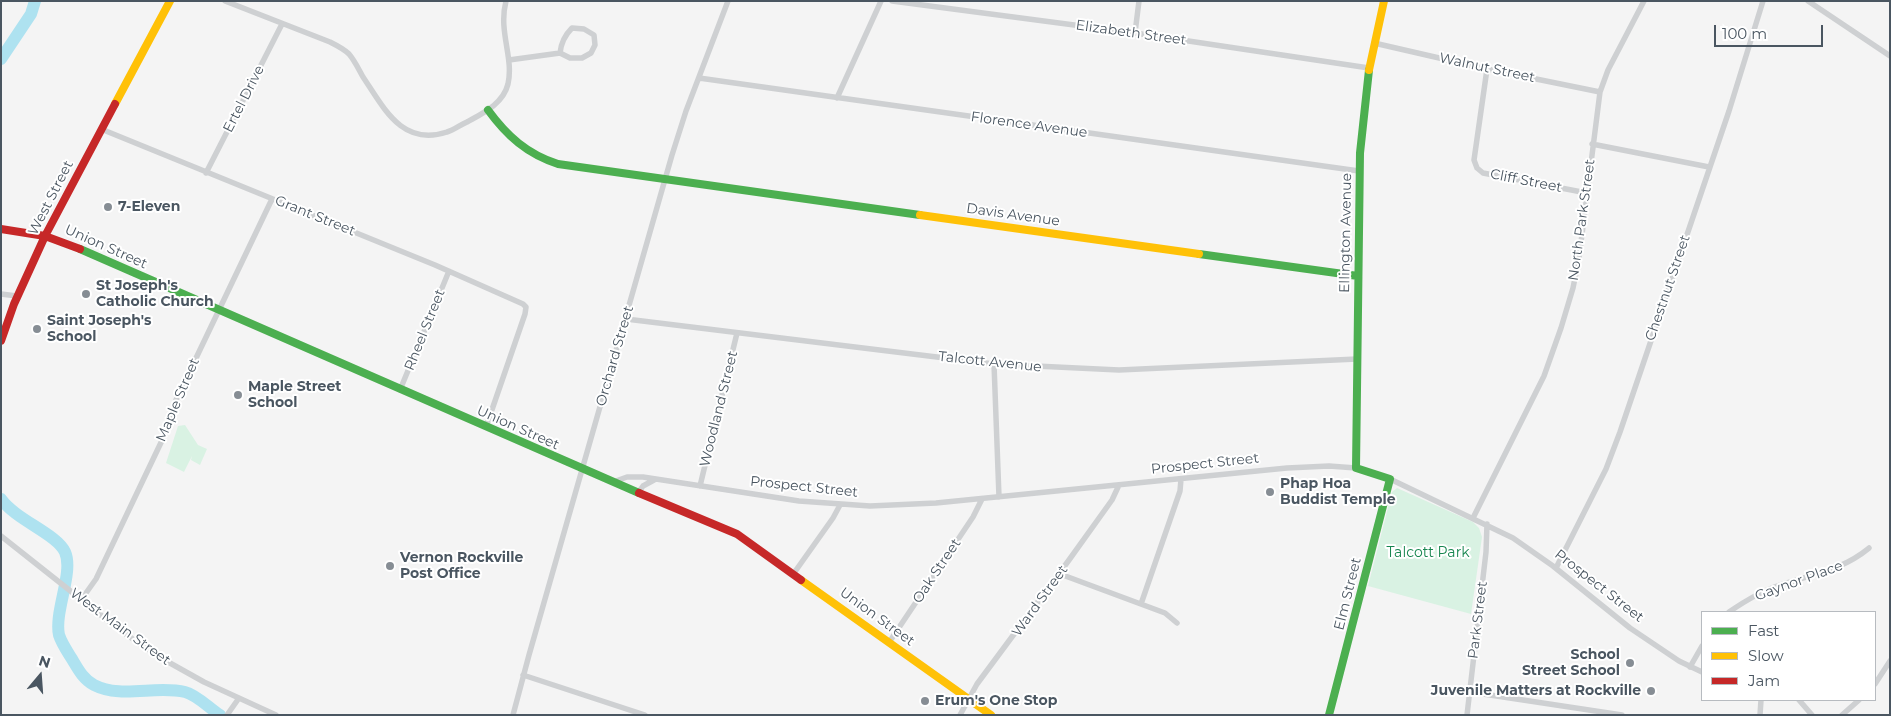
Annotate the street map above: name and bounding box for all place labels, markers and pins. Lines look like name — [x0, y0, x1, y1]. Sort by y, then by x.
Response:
place label: 7-Eleven — [118, 199, 180, 215]
marker: 7-Eleven — [102, 201, 114, 213]
place label: St Joseph's Catholic Church — [96, 278, 214, 310]
marker: St Joseph's Catholic Church — [80, 288, 92, 300]
place label: Saint Joseph's School — [47, 313, 152, 346]
marker: Saint Joseph's School — [31, 323, 43, 335]
place label: Maple Street School — [248, 379, 341, 412]
marker: Maple Street School — [232, 389, 244, 401]
place label: Phap Hoa Buddist Temple — [1280, 476, 1396, 508]
marker: Phap Hoa Buddist Temple — [1264, 486, 1276, 498]
place label: Vernon Rockville Post Office — [400, 550, 523, 582]
marker: Vernon Rockville Post Office — [384, 560, 396, 572]
place label: School Street School — [1522, 647, 1620, 680]
marker: School Street School — [1624, 657, 1636, 669]
place label: Juvenile Matters at Rockville — [1431, 683, 1641, 699]
marker: Juvenile Matters at Rockville — [1645, 685, 1657, 697]
place label: Erum's One Stop — [935, 693, 1057, 709]
marker: Erum's One Stop — [919, 695, 931, 707]

